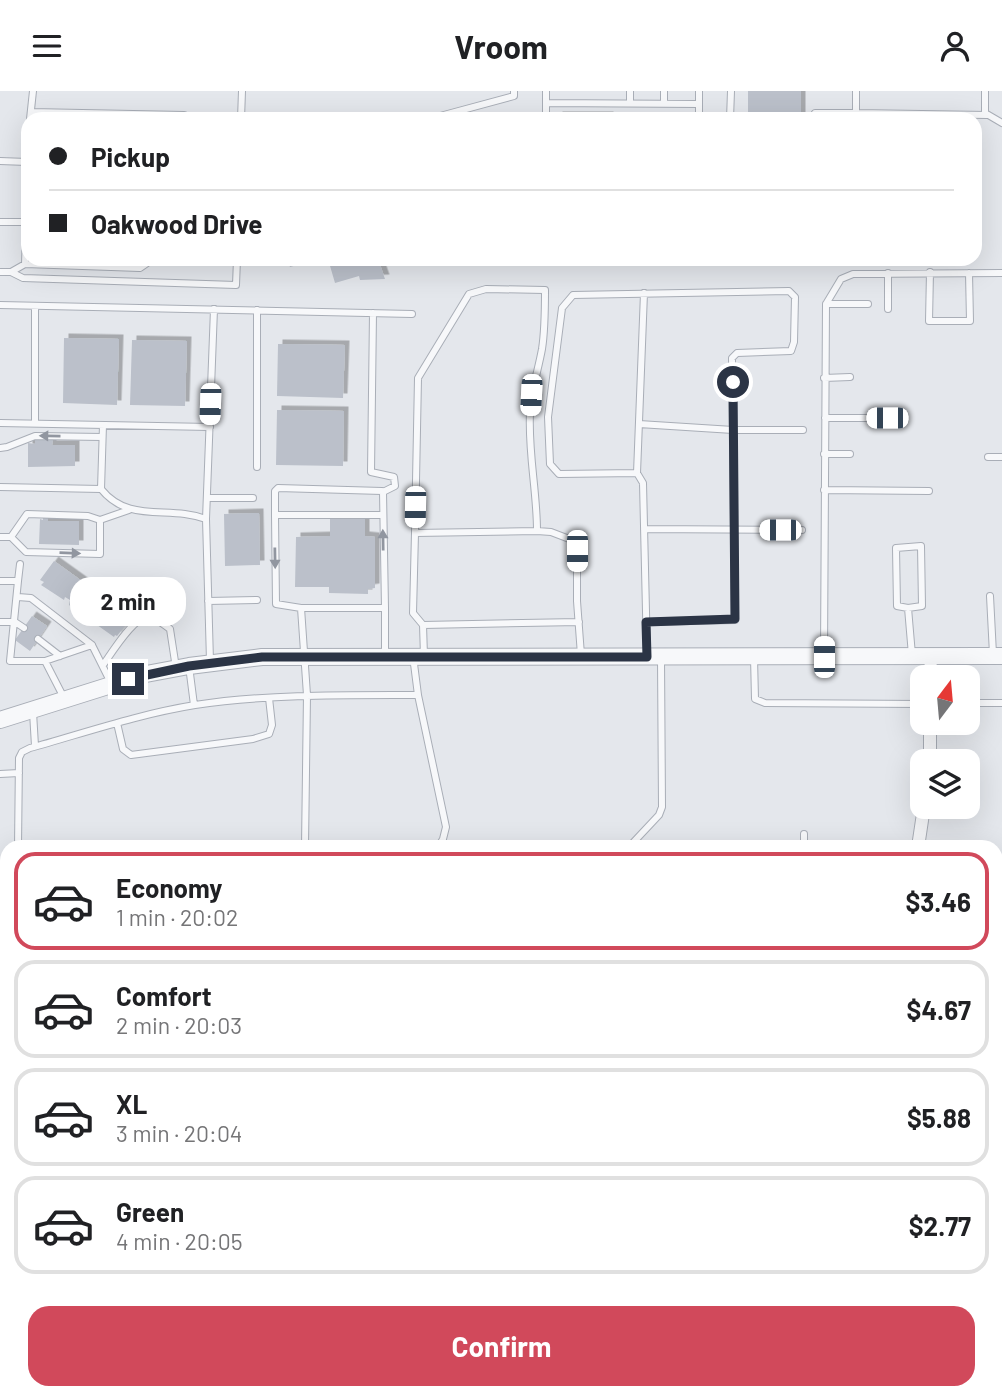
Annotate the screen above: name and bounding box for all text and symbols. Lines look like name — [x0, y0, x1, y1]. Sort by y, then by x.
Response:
icon: menu — [28, 27, 66, 65]
text: Vroom — [454, 27, 548, 65]
icon: person — [936, 27, 974, 65]
text: Pickup — [91, 141, 170, 172]
text: Oakwood Drive — [91, 208, 263, 239]
route start — [717, 366, 749, 398]
car — [520, 373, 543, 417]
car — [199, 383, 222, 425]
car — [867, 408, 909, 429]
one-way arrow — [38, 430, 60, 442]
car — [405, 486, 426, 528]
car — [760, 520, 802, 541]
one-way arrow — [378, 528, 389, 550]
car — [567, 530, 588, 572]
one-way arrow — [59, 547, 81, 558]
one-way arrow — [269, 548, 281, 570]
callout: 2 min — [70, 577, 186, 627]
text: 2 min — [100, 587, 156, 615]
car — [814, 636, 835, 678]
route end — [112, 663, 144, 695]
north arrow — [910, 665, 980, 735]
map controls — [910, 665, 980, 819]
button: layers — [910, 749, 980, 819]
icon: car — [32, 870, 95, 933]
text: Economy — [116, 872, 222, 903]
text: $3.46 — [905, 886, 971, 917]
text: 1 min · 20:02 — [116, 903, 238, 931]
icon: car — [32, 978, 95, 1041]
text: Comfort — [116, 980, 212, 1011]
text: $4.67 — [907, 994, 971, 1025]
text: 2 min · 20:03 — [116, 1011, 242, 1039]
icon: car — [32, 1086, 95, 1149]
text: XL — [116, 1088, 147, 1119]
text: $5.88 — [907, 1102, 971, 1133]
text: 3 min · 20:04 — [116, 1119, 243, 1147]
icon: car — [32, 1194, 95, 1257]
text: Green — [116, 1196, 184, 1227]
text: $2.77 — [909, 1210, 971, 1241]
text: 4 min · 20:05 — [116, 1227, 243, 1255]
button: Confirm — [28, 1306, 975, 1386]

